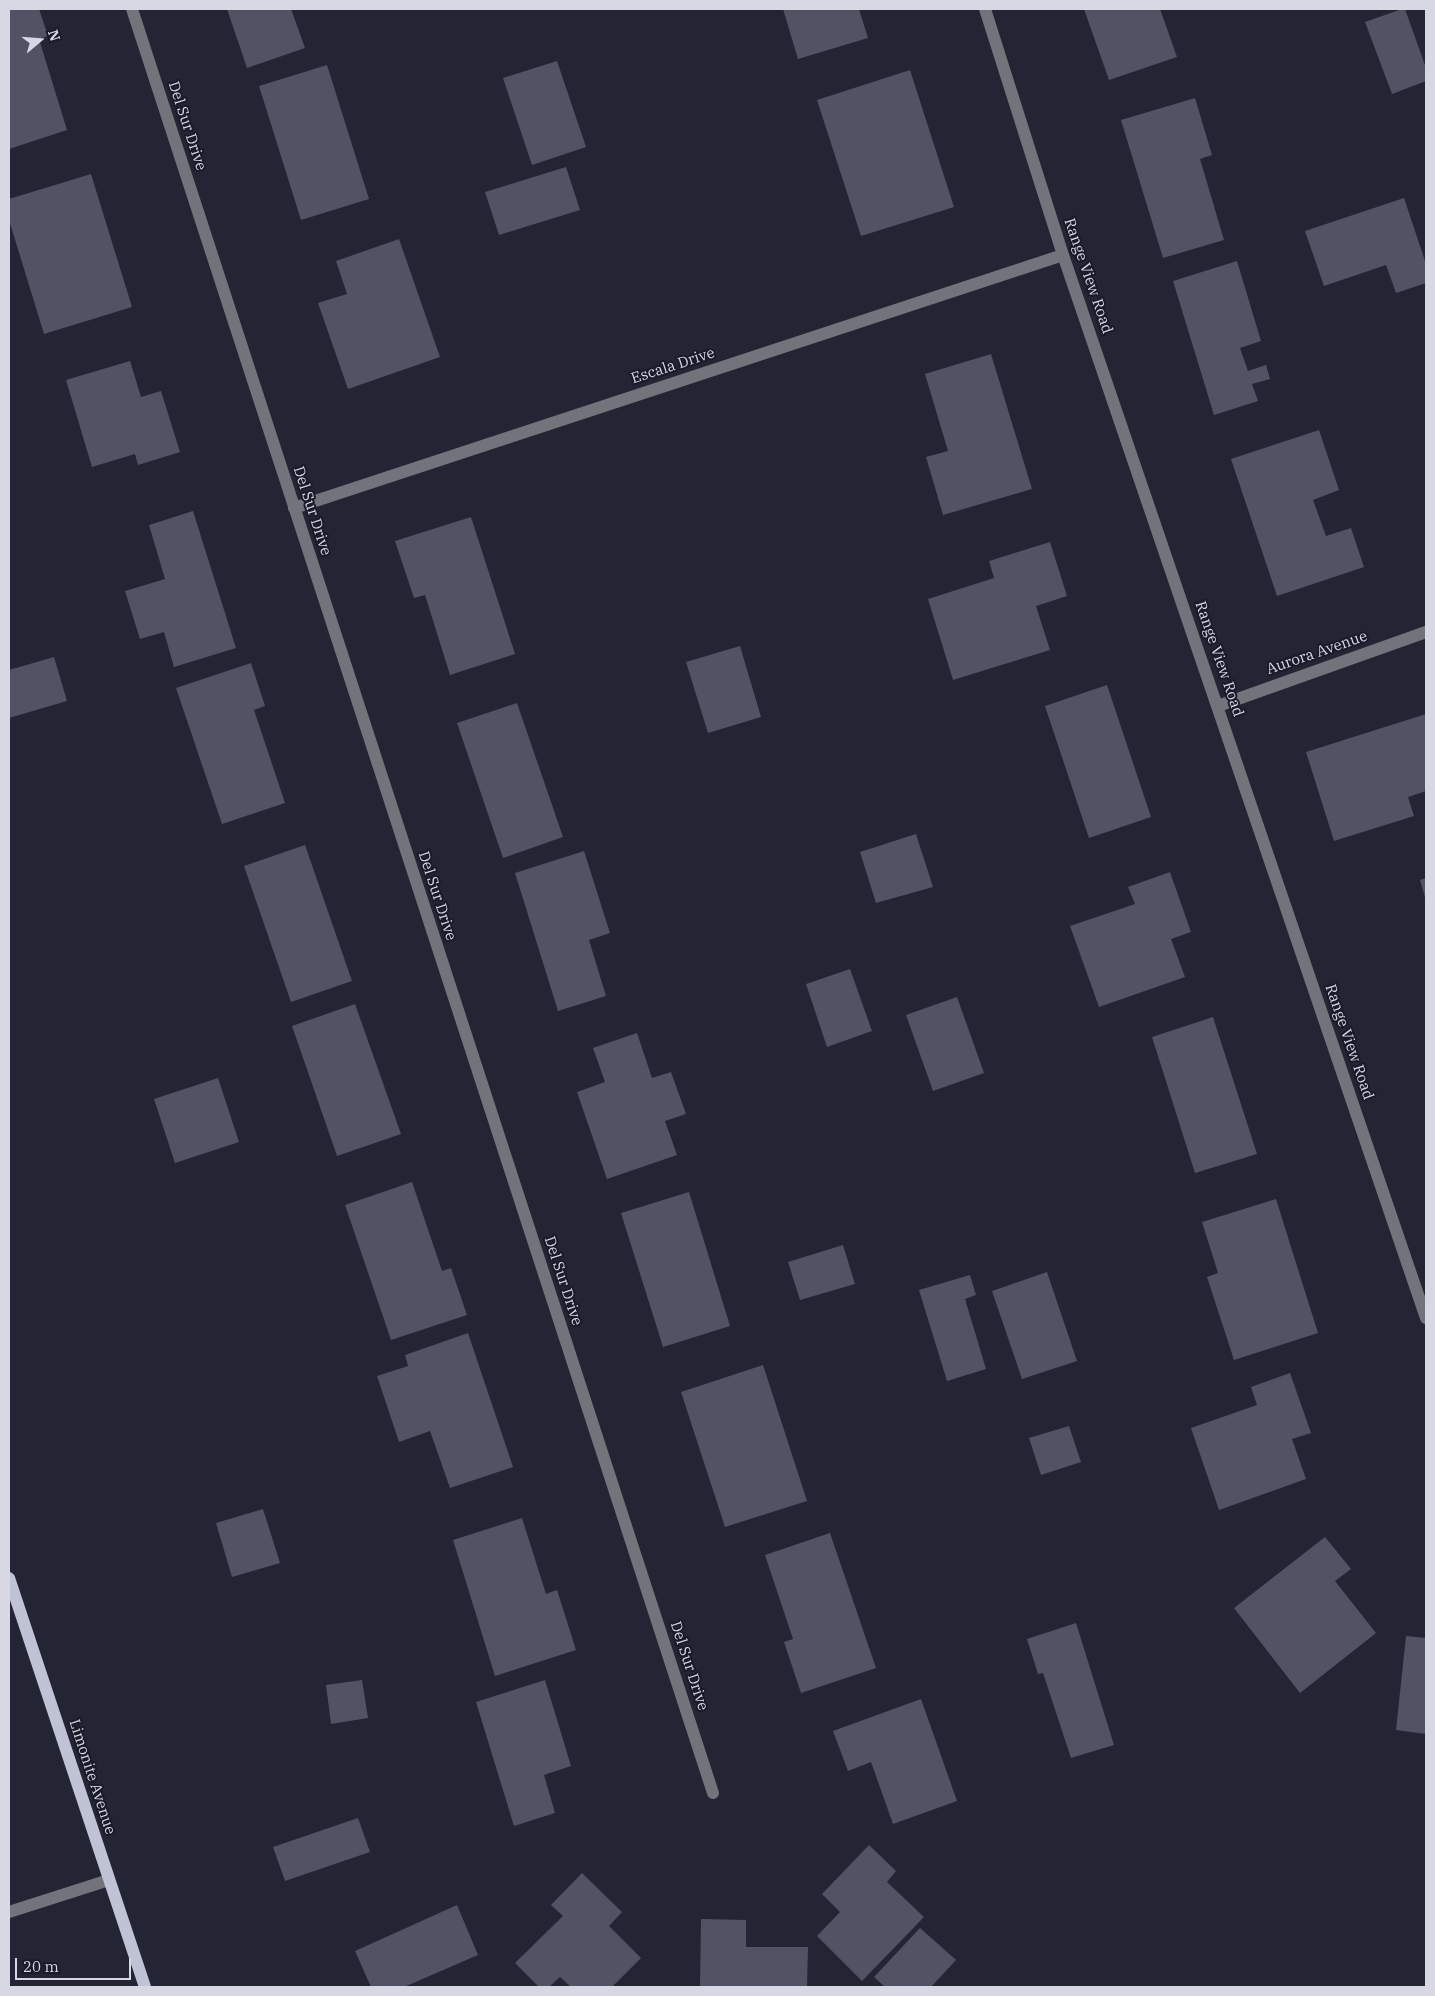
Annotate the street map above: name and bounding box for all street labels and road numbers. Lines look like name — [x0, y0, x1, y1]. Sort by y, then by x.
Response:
street label: Del Sur Drive — [164, 79, 210, 173]
street label: Range View Road — [1060, 216, 1116, 336]
street label: Escala Drive — [629, 344, 717, 388]
street label: Del Sur Drive — [289, 464, 335, 558]
street label: Range View Road — [1191, 599, 1247, 719]
street label: Aurora Avenue — [1264, 627, 1370, 679]
street label: Del Sur Drive — [414, 849, 460, 943]
street label: Range View Road — [1321, 982, 1377, 1102]
street label: Del Sur Drive — [540, 1234, 586, 1328]
street label: Del Sur Drive — [666, 1619, 712, 1713]
street label: Limonite Avenue — [65, 1717, 119, 1837]

